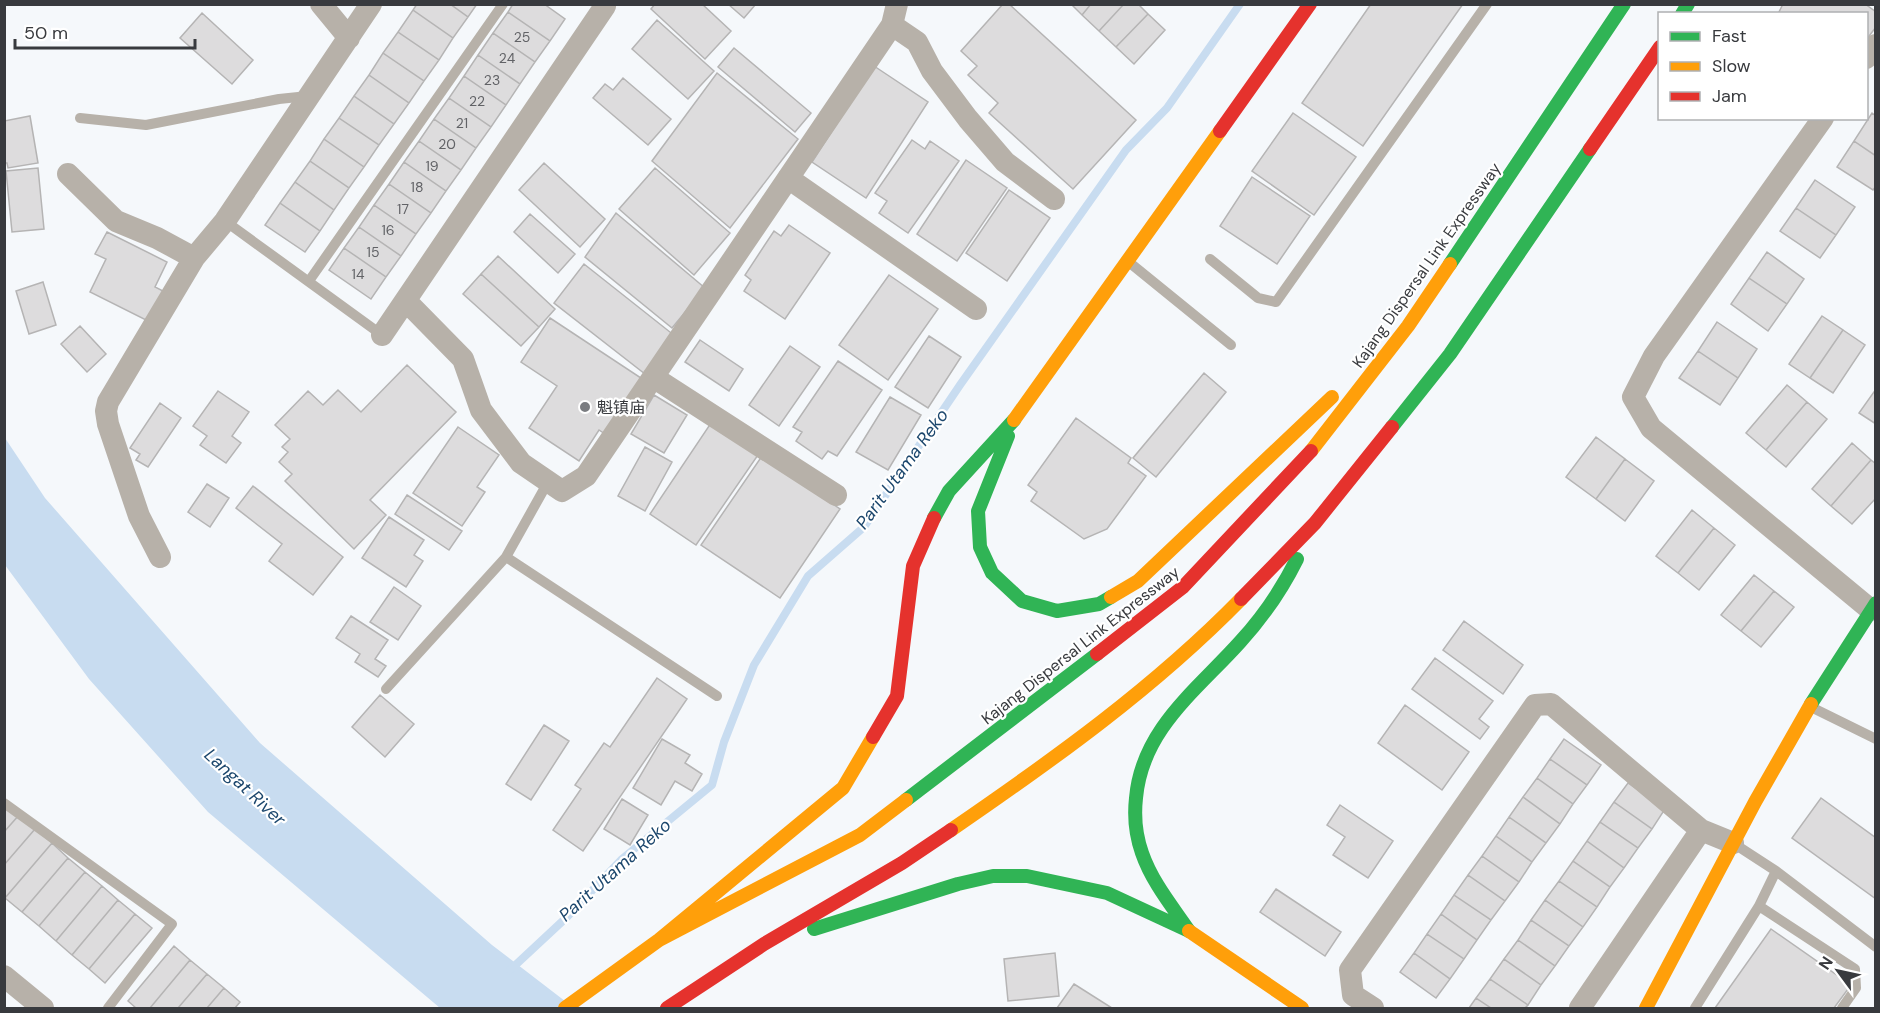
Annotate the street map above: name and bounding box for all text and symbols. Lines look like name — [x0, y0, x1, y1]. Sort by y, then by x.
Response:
scale bar — [15, 12, 195, 50]
legend — [1658, 12, 1868, 120]
text: 50 m — [24, 21, 68, 45]
text: Fast — [1712, 24, 1747, 48]
house number: 25 — [514, 28, 530, 46]
house number: 24 — [499, 49, 516, 67]
text: Slow — [1712, 54, 1751, 78]
house number: 23 — [484, 71, 500, 89]
text: Jam — [1712, 84, 1747, 108]
house number: 22 — [469, 92, 485, 110]
house number: 21 — [456, 114, 468, 132]
house number: 20 — [438, 135, 456, 153]
house number: 19 — [425, 157, 439, 175]
street label: Kajang Dispersal Link Expressway — [1347, 159, 1506, 372]
house number: 18 — [411, 178, 423, 196]
house number: 17 — [397, 200, 409, 218]
house number: 16 — [381, 221, 395, 239]
house number: 15 — [367, 243, 379, 261]
house number: 14 — [352, 265, 365, 283]
place label: 魁镇庙 — [597, 397, 645, 418]
marker: 魁镇庙 — [578, 400, 592, 414]
water label: Parit Utama Reko — [850, 404, 954, 534]
street label: Kajang Dispersal Link Expressway — [977, 561, 1184, 729]
water label: Langat River — [199, 743, 292, 832]
water label: Parit Utama Reko — [554, 813, 676, 927]
north arrow — [1808, 941, 1868, 1001]
text: N — [1814, 952, 1838, 974]

